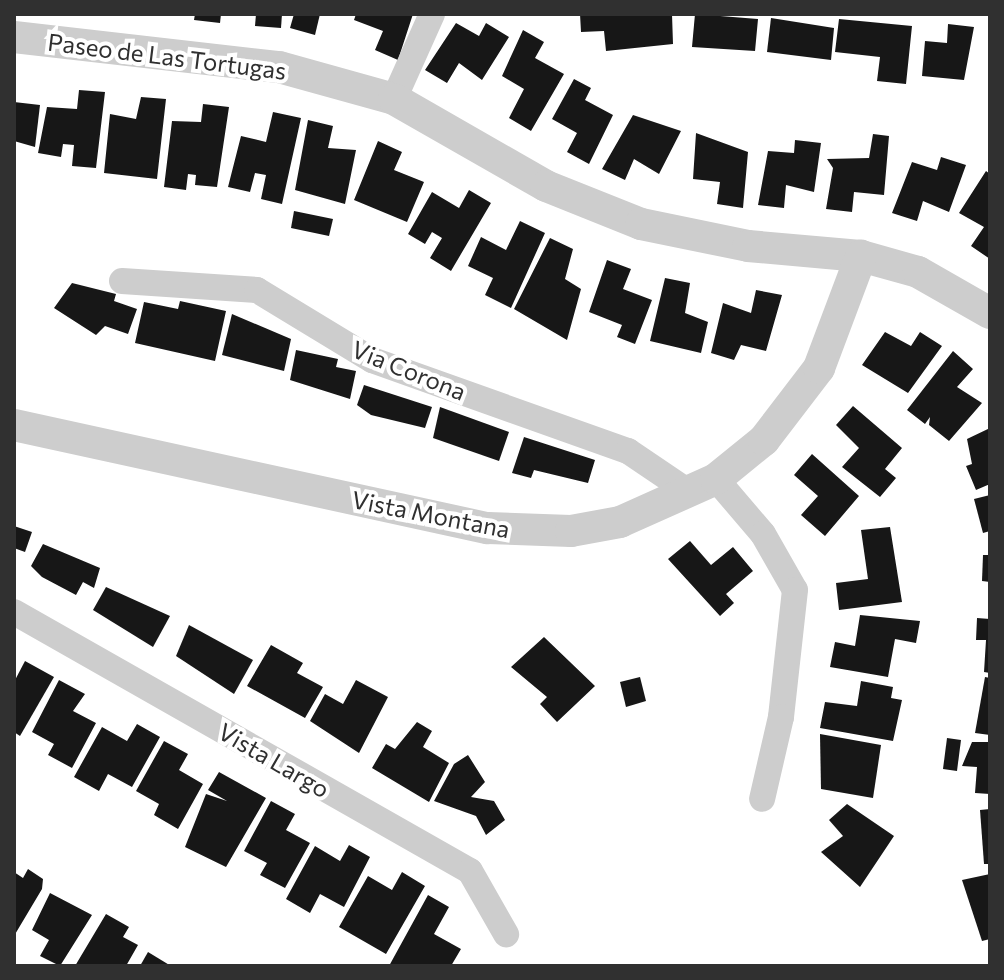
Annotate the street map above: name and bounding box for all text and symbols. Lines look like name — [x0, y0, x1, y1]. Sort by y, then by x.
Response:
street label: Paseo de Las Tortugas — [46, 27, 288, 85]
street label: Via Corona — [348, 334, 470, 406]
street label: Vista Montana — [350, 485, 512, 543]
street label: Vista Largo — [213, 717, 335, 803]

